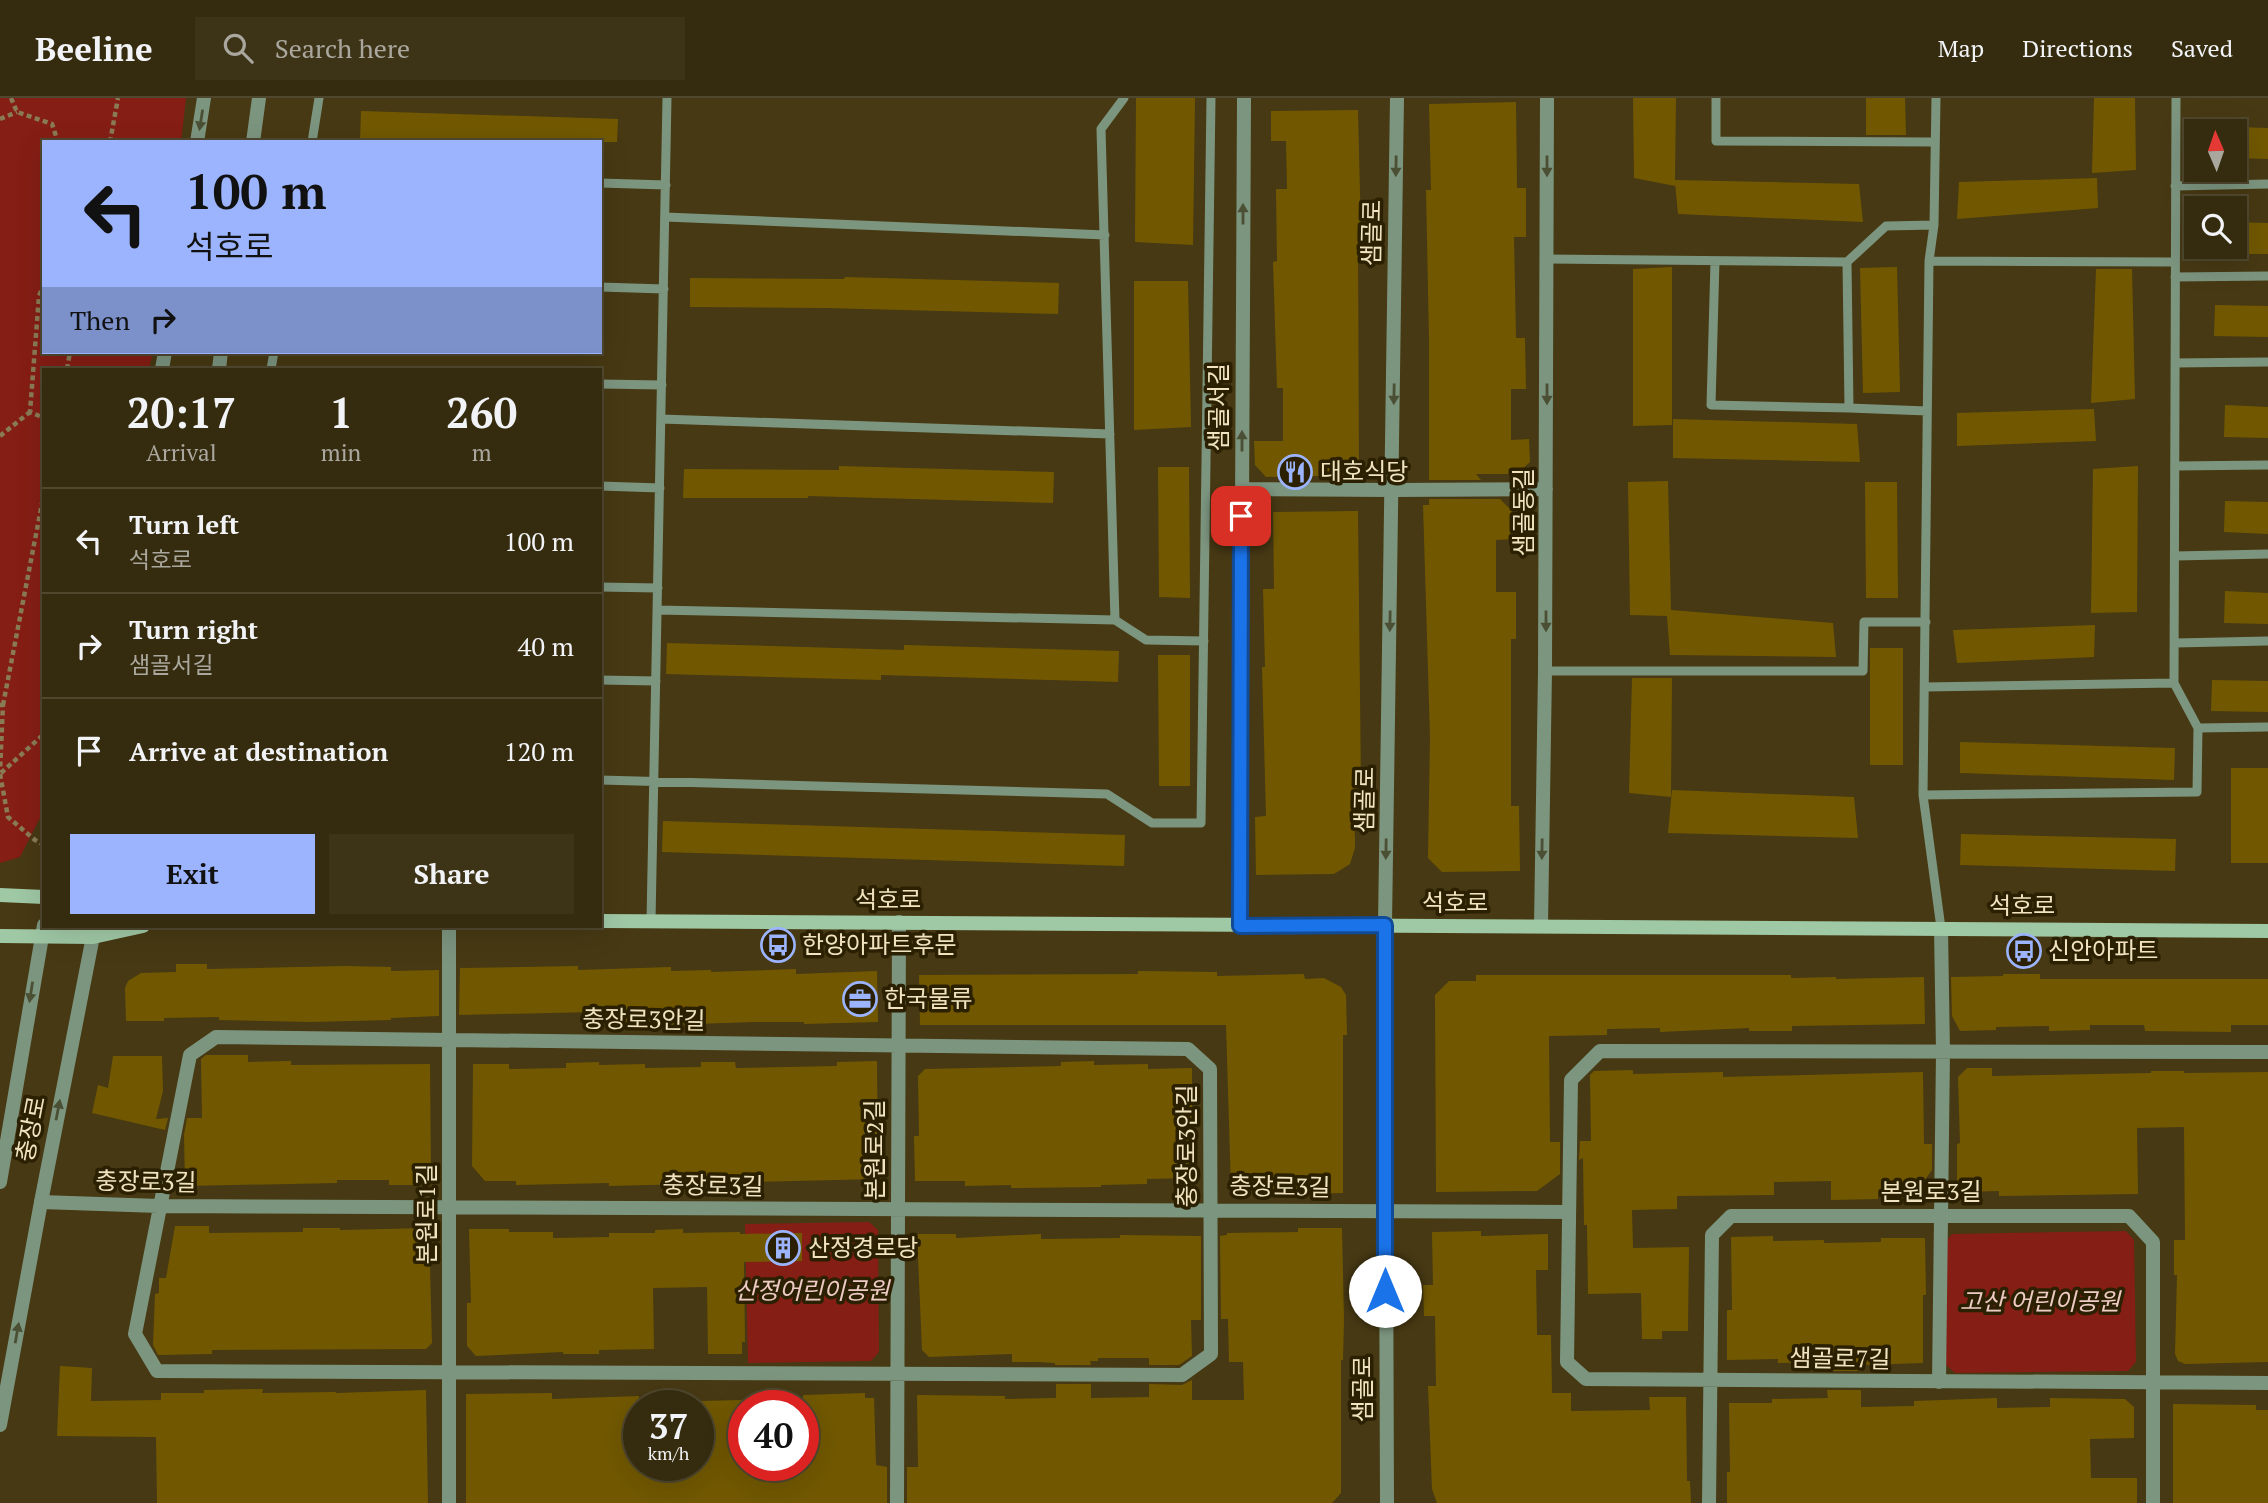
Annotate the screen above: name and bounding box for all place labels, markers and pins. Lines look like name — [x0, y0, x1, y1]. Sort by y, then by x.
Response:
restaurant icon: 대호식당 — [1276, 453, 1314, 491]
place label: 대호식당 — [1320, 455, 1408, 487]
pin — [1211, 486, 1271, 546]
bus stop icon: 한양아파트후문 — [759, 926, 797, 964]
place label: 한양아파트후문 — [802, 928, 957, 960]
bus stop icon: 신안아파트 — [2005, 932, 2043, 970]
place label: 신안아파트 — [2048, 934, 2158, 966]
office icon: 한국물류 — [841, 980, 879, 1018]
place label: 한국물류 — [884, 982, 972, 1014]
building icon: 산정경로당 — [764, 1229, 802, 1267]
place label: 산정경로당 — [808, 1231, 918, 1263]

